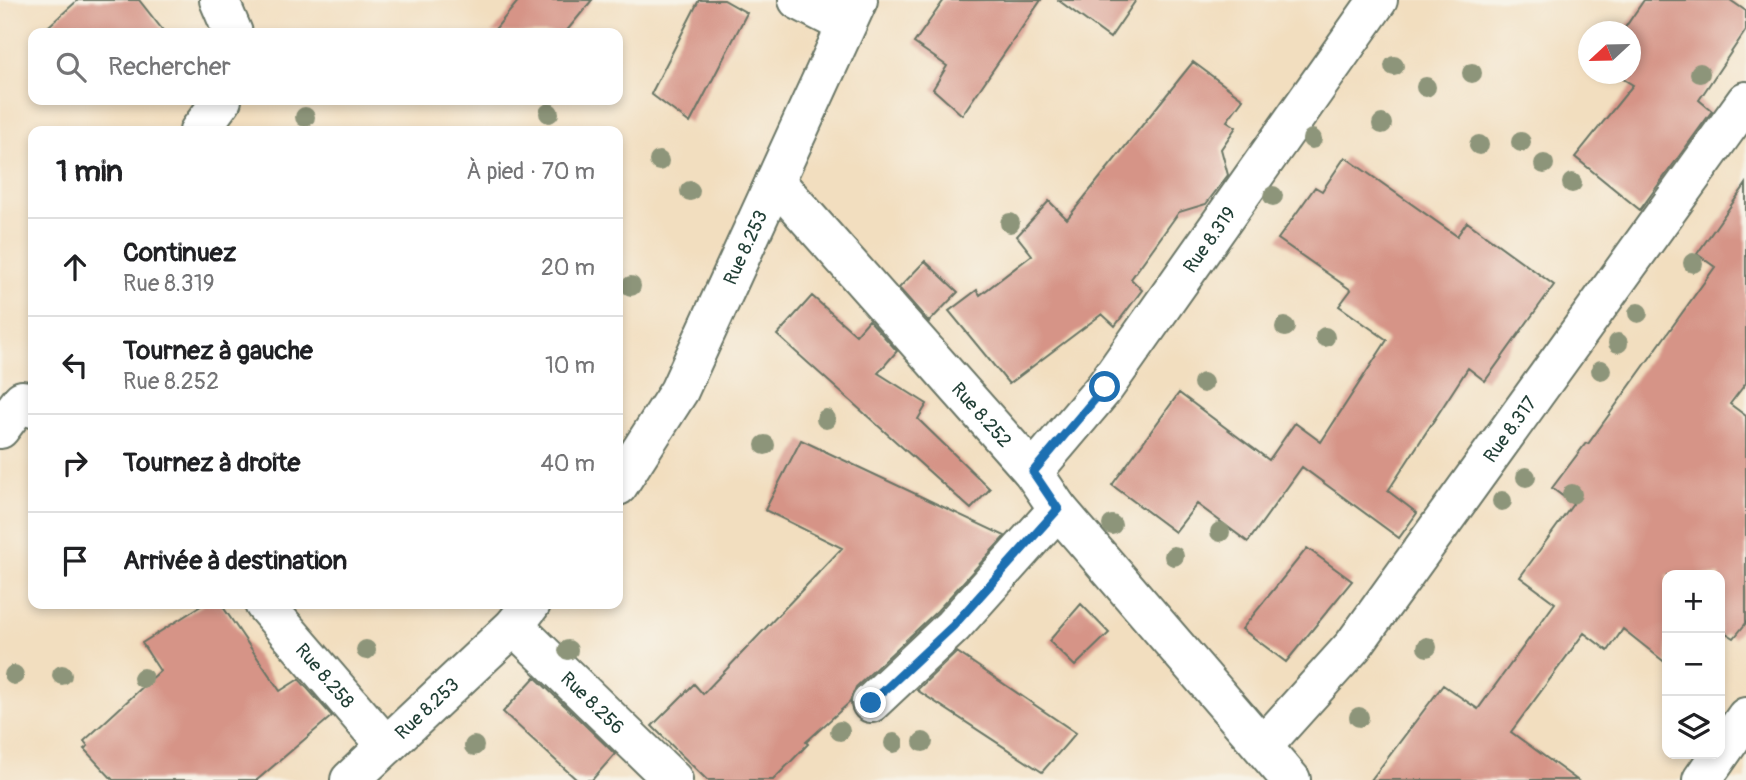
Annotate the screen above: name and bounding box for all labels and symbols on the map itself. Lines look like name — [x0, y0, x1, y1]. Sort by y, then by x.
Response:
north arrow — [1578, 21, 1641, 84]
street label: Rue 8.319 — [1178, 202, 1242, 278]
street label: Rue 8.253 — [718, 207, 773, 289]
route start — [1089, 371, 1120, 402]
street label: Rue 8.252 — [946, 377, 1017, 453]
street label: Rue 8.317 — [1478, 392, 1542, 467]
street label: Rue 8.258 — [290, 638, 359, 713]
street label: Rue 8.256 — [555, 667, 629, 740]
street label: Rue 8.253 — [390, 673, 464, 745]
route end — [855, 687, 886, 718]

